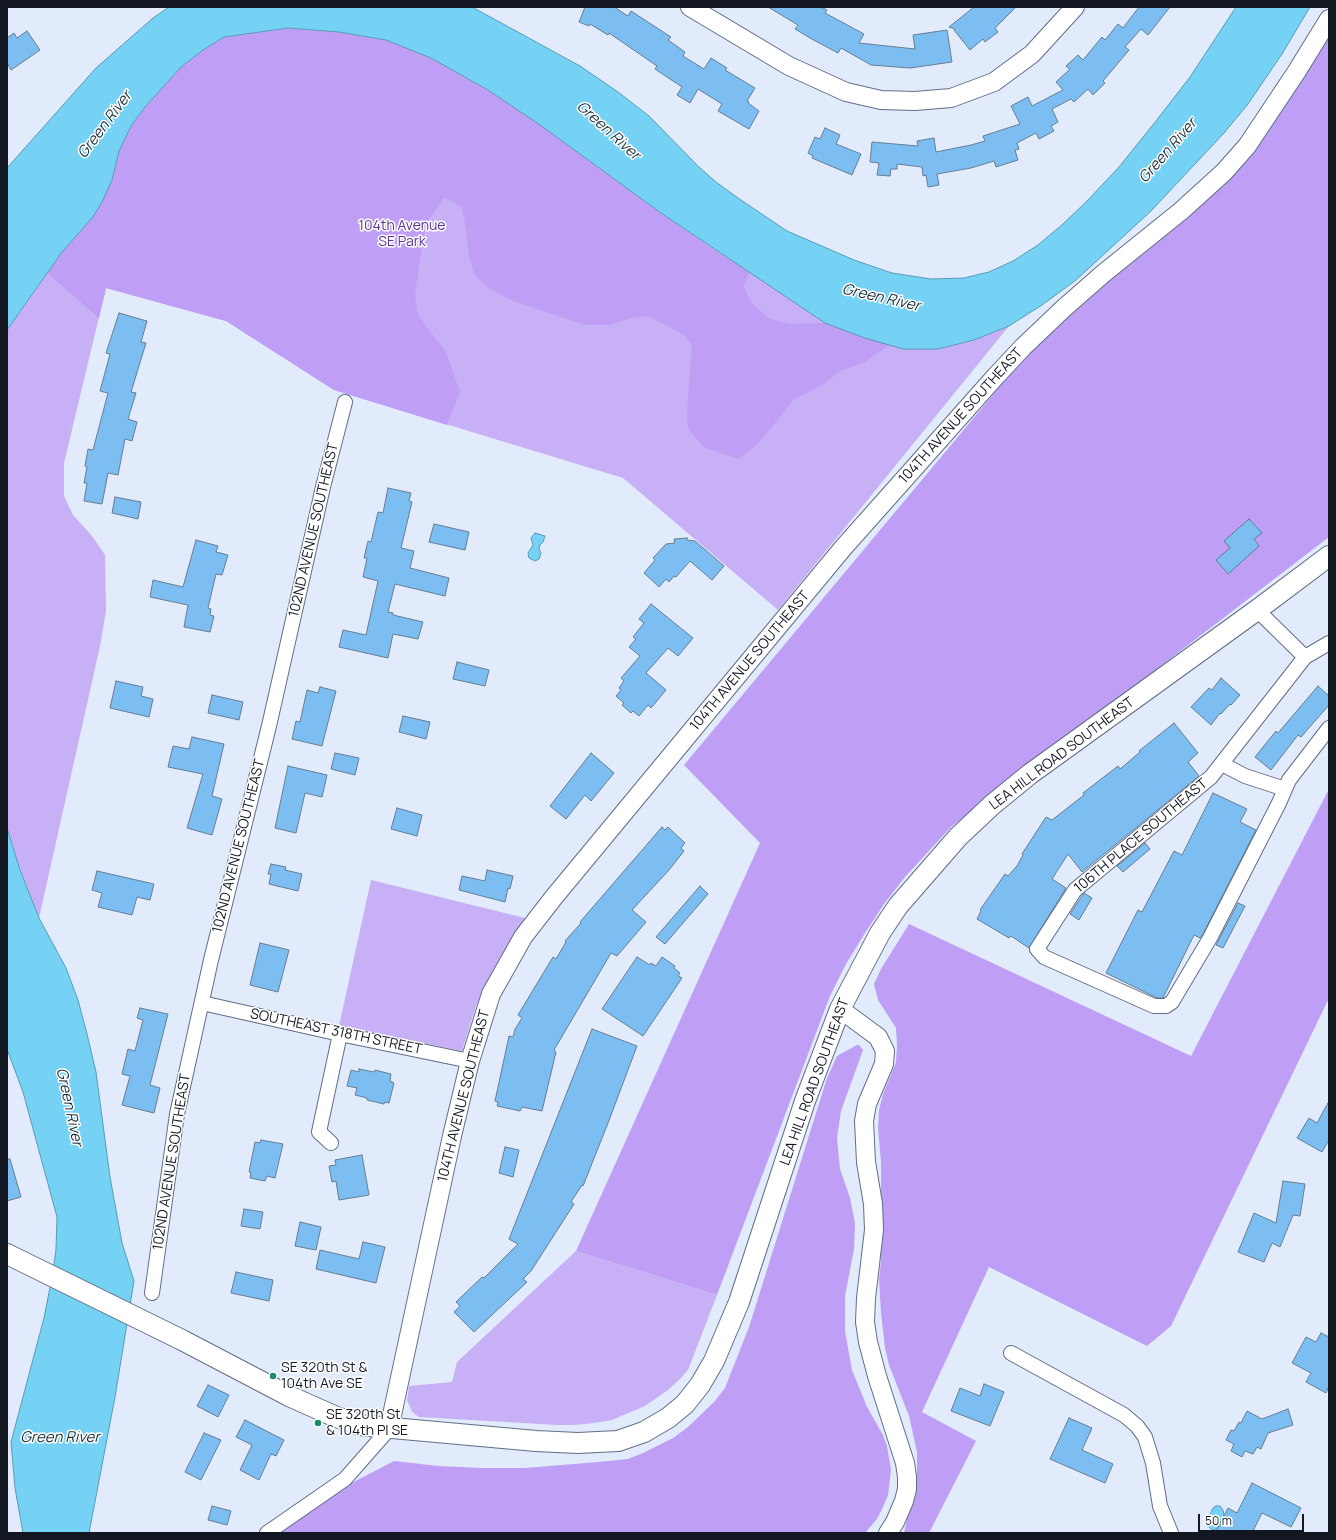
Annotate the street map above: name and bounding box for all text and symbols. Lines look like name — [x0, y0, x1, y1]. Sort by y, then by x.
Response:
water label: Green River — [74, 88, 136, 162]
water label: Green River — [572, 98, 644, 164]
water label: Green River — [1135, 115, 1201, 187]
park label: 104th Avenue SE Park — [359, 218, 445, 250]
water label: Green River — [840, 280, 922, 316]
street label: 104TH AVENUE SOUTHEAST — [896, 345, 1026, 487]
street label: 102ND AVENUE SOUTHEAST — [286, 441, 342, 619]
street label: 104TH AVENUE SOUTHEAST — [687, 588, 813, 734]
street label: LEA HILL ROAD SOUTHEAST — [986, 694, 1138, 814]
street label: 102ND AVENUE SOUTHEAST — [209, 757, 269, 935]
street label: 106TH PLACE SOUTHEAST — [1071, 775, 1211, 897]
street label: LEA HILL ROAD SOUTHEAST — [777, 996, 853, 1168]
street label: SOUTHEAST 318TH STREET — [249, 1006, 423, 1058]
street label: 104TH AVENUE SOUTHEAST — [434, 1008, 494, 1184]
water label: Green River — [52, 1066, 86, 1148]
street label: 102ND AVENUE SOUTHEAST — [150, 1073, 194, 1251]
place label: SE 320th St & 104th Ave SE — [281, 1360, 368, 1392]
marker: SE 320th St & 104th Ave SE — [268, 1371, 278, 1381]
place label: SE 320th St & 104th Pl SE — [326, 1407, 408, 1440]
marker: SE 320th St & 104th Pl SE — [313, 1418, 323, 1428]
water label: Green River — [20, 1429, 100, 1447]
scale bar — [1200, 1506, 1306, 1532]
text: 50 m — [1205, 1512, 1232, 1529]

